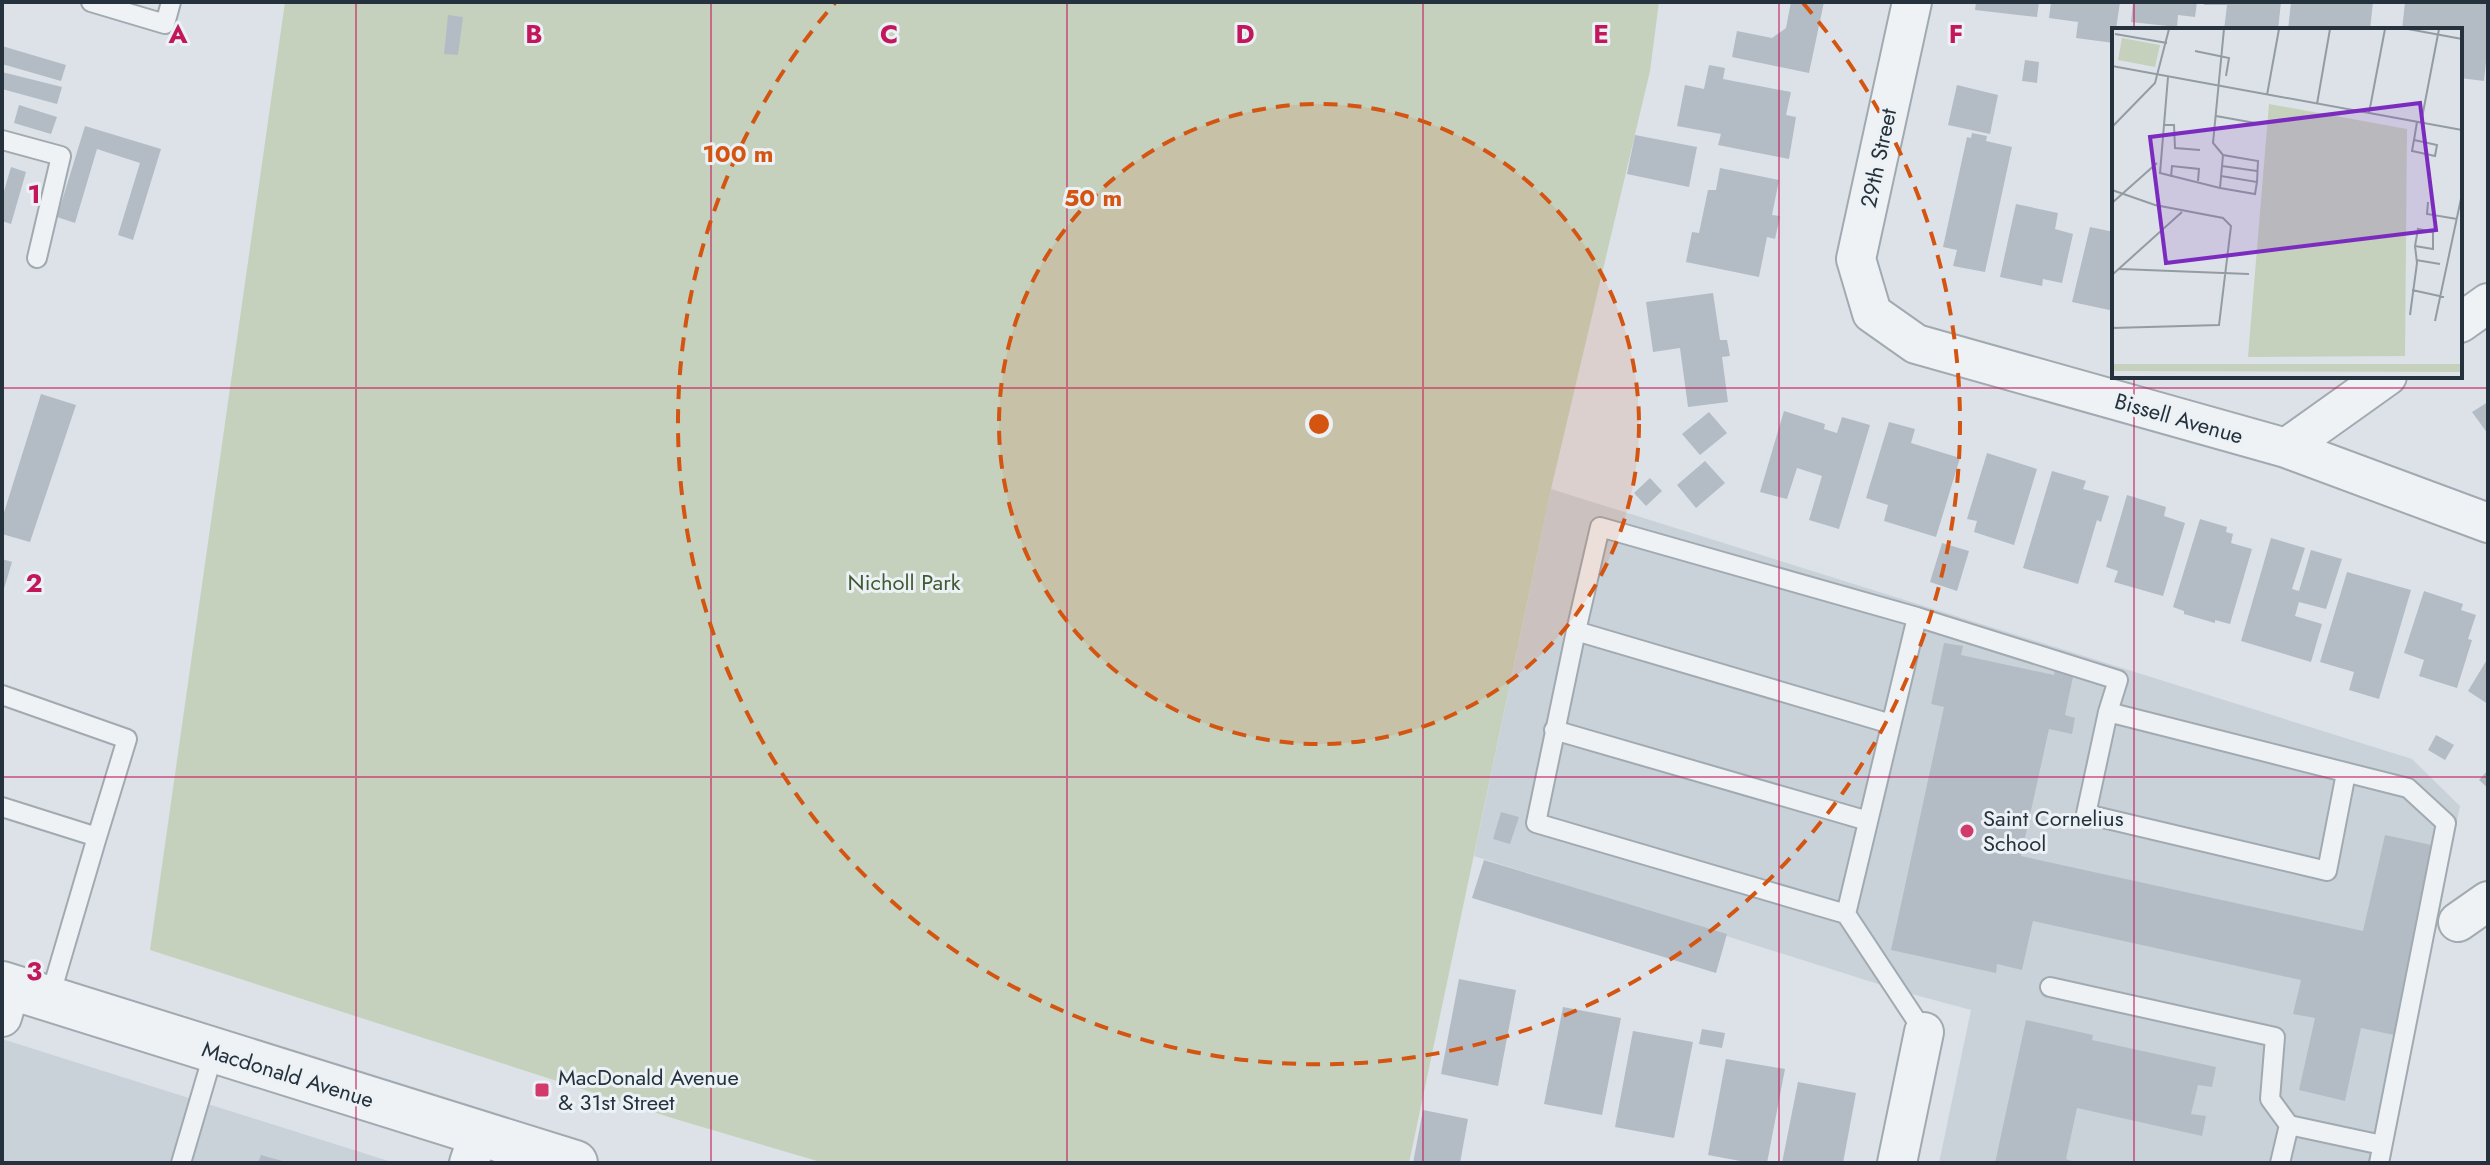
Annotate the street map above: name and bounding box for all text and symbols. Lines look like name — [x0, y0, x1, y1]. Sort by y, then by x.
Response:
text: A — [167, 15, 188, 53]
text: B — [525, 15, 543, 53]
text: C — [880, 15, 898, 53]
text: D — [1235, 15, 1255, 53]
text: E — [1593, 15, 1609, 53]
text: F — [1949, 15, 1963, 53]
inset map — [2112, 28, 2462, 378]
street label: 29th Street — [1852, 105, 1904, 211]
text: 100 m — [703, 136, 773, 171]
text: 1 — [27, 175, 41, 213]
text: 50 m — [1064, 180, 1122, 215]
street label: Bissell Avenue — [2111, 384, 2247, 452]
centre of rings — [1305, 410, 1333, 438]
text: 2 — [25, 564, 43, 602]
park label: Nicholl Park — [848, 566, 961, 598]
place label: Saint Cornelius School — [1983, 802, 2124, 859]
marker: Saint Cornelius School — [1958, 822, 1976, 840]
text: 3 — [26, 952, 42, 990]
street label: Macdonald Avenue — [198, 1033, 378, 1115]
place label: MacDonald Avenue & 31st Street — [558, 1061, 739, 1118]
marker: MacDonald Avenue & 31st Street — [533, 1081, 551, 1099]

